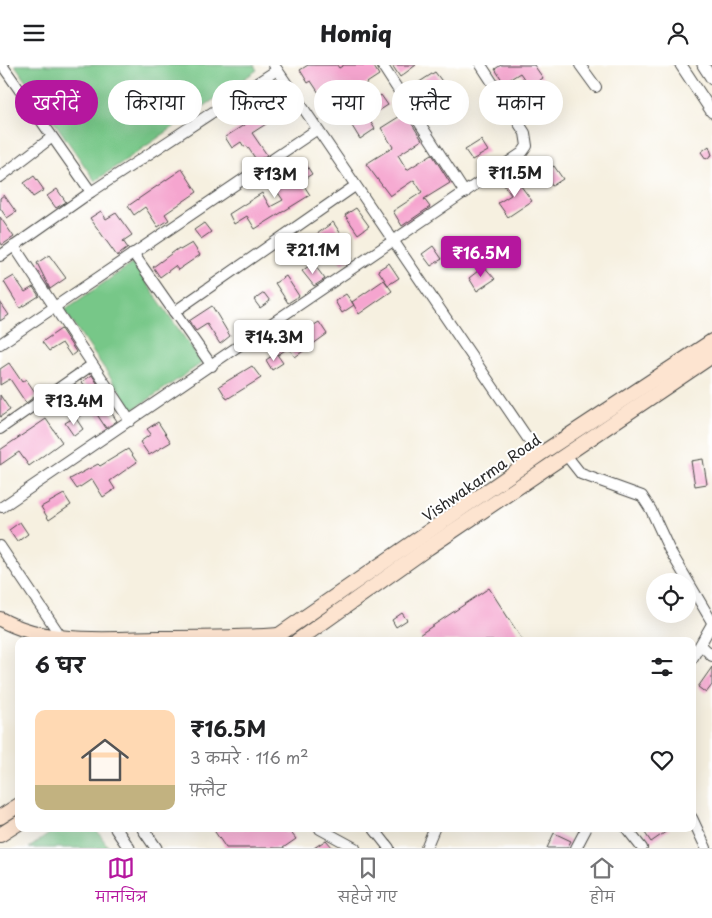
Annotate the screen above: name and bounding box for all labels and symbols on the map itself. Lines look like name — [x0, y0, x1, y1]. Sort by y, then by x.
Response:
pin: ₹11.5M — [474, 155, 556, 198]
pin: ₹13M — [245, 157, 305, 199]
pin: ₹21.1M — [272, 233, 354, 275]
pin: ₹16.5M — [440, 235, 522, 278]
pin: ₹14.3M — [233, 319, 315, 362]
pin: ₹13.4M — [33, 383, 115, 426]
street label: Vishwakarma Road — [417, 427, 545, 527]

